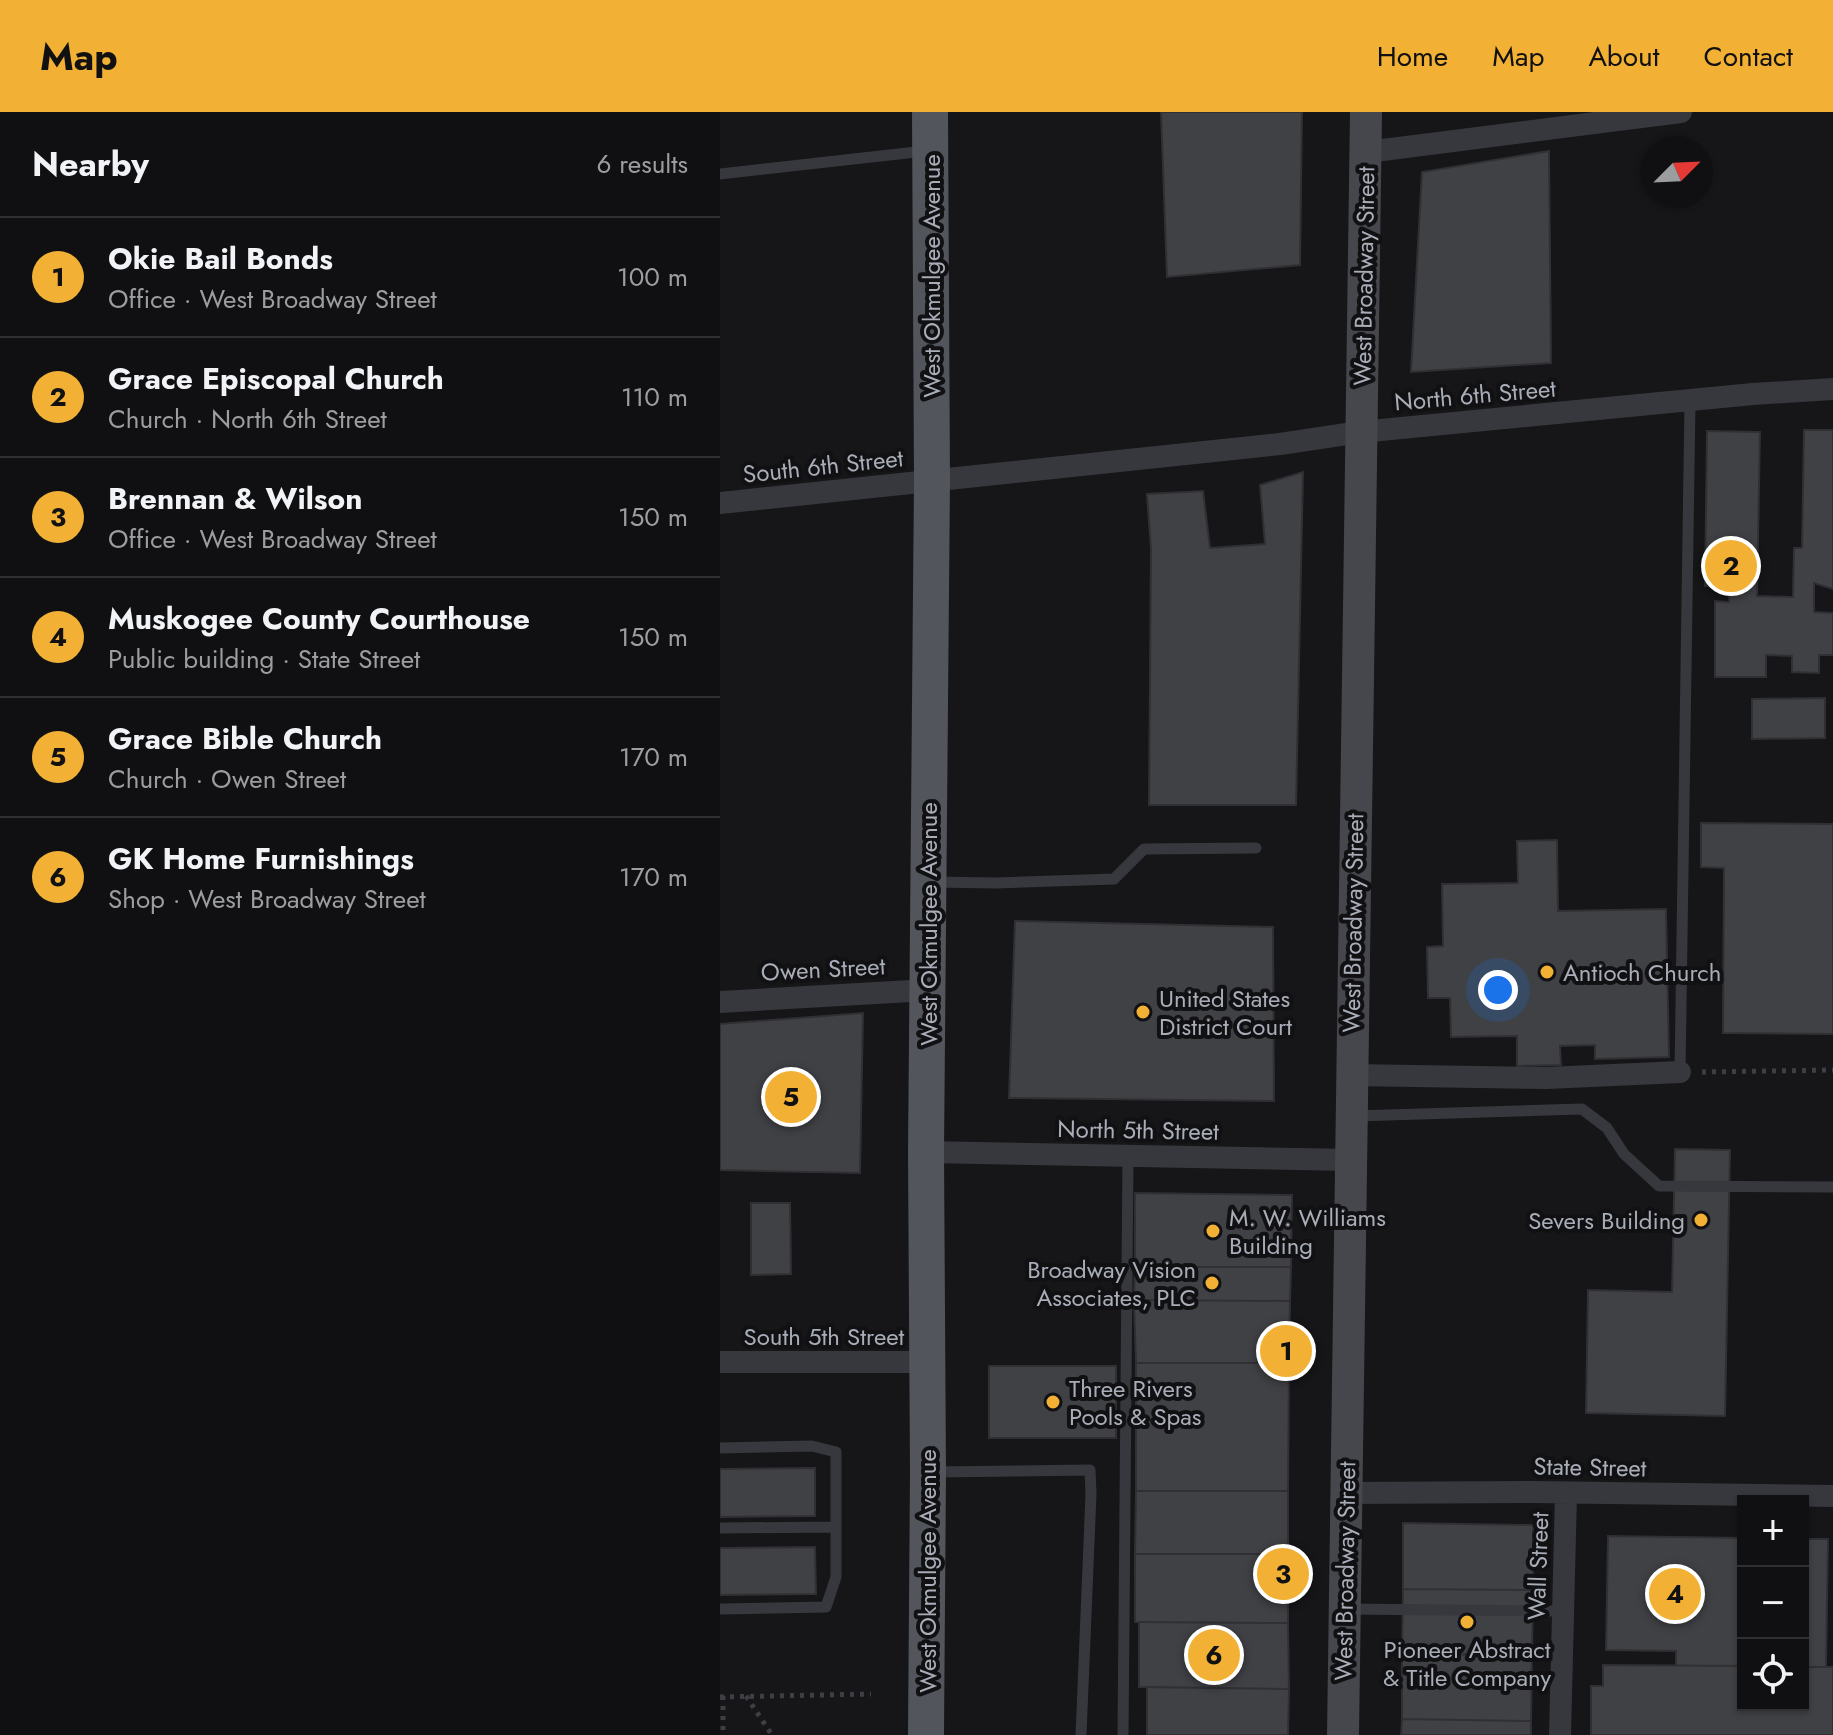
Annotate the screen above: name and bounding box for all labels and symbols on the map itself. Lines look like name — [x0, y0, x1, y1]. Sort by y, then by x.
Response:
north arrow — [1641, 136, 1713, 208]
street label: West Okmulgee Avenue — [914, 154, 949, 398]
street label: West Broadway Street — [1345, 166, 1383, 386]
street label: North 6th Street — [1393, 370, 1558, 419]
street label: South 6th Street — [741, 440, 905, 492]
pin: 2 — [1705, 536, 1757, 596]
street label: West Okmulgee Avenue — [911, 802, 946, 1046]
street label: West Broadway Street — [1334, 813, 1372, 1033]
street label: Owen Street — [760, 948, 886, 990]
place label: Antioch Church — [1563, 955, 1721, 990]
marker: Antioch Church — [1538, 963, 1556, 981]
your location — [1478, 970, 1518, 1010]
place label: United States District Court — [1159, 981, 1292, 1044]
marker: United States District Court — [1134, 1003, 1152, 1021]
pin: 5 — [765, 1067, 817, 1127]
street label: North 5th Street — [1057, 1111, 1219, 1149]
place label: M. W. Williams Building — [1229, 1200, 1386, 1263]
place label: Severs Building — [1528, 1203, 1685, 1238]
marker: Severs Building — [1692, 1211, 1710, 1229]
marker: M. W. Williams Building — [1204, 1222, 1222, 1240]
place label: Broadway Vision Associates, PLC — [1027, 1252, 1196, 1315]
marker: Broadway Vision Associates, PLC — [1203, 1274, 1221, 1292]
street label: South 5th Street — [744, 1319, 905, 1354]
pin: 1 — [1260, 1321, 1312, 1381]
place label: Three Rivers Pools & Spas — [1069, 1371, 1201, 1434]
marker: Three Rivers Pools & Spas — [1044, 1393, 1062, 1411]
street label: West Okmulgee Avenue — [910, 1449, 945, 1693]
street label: State Street — [1533, 1449, 1647, 1485]
street label: West Broadway Street — [1326, 1461, 1364, 1681]
street label: Wall Street — [1519, 1511, 1557, 1621]
pin: 3 — [1257, 1544, 1309, 1604]
pin: 4 — [1649, 1564, 1701, 1624]
marker: Pioneer Abstract & Title Company — [1458, 1613, 1476, 1631]
pin: 6 — [1188, 1625, 1240, 1685]
place label: Pioneer Abstract & Title Company — [1383, 1632, 1552, 1695]

